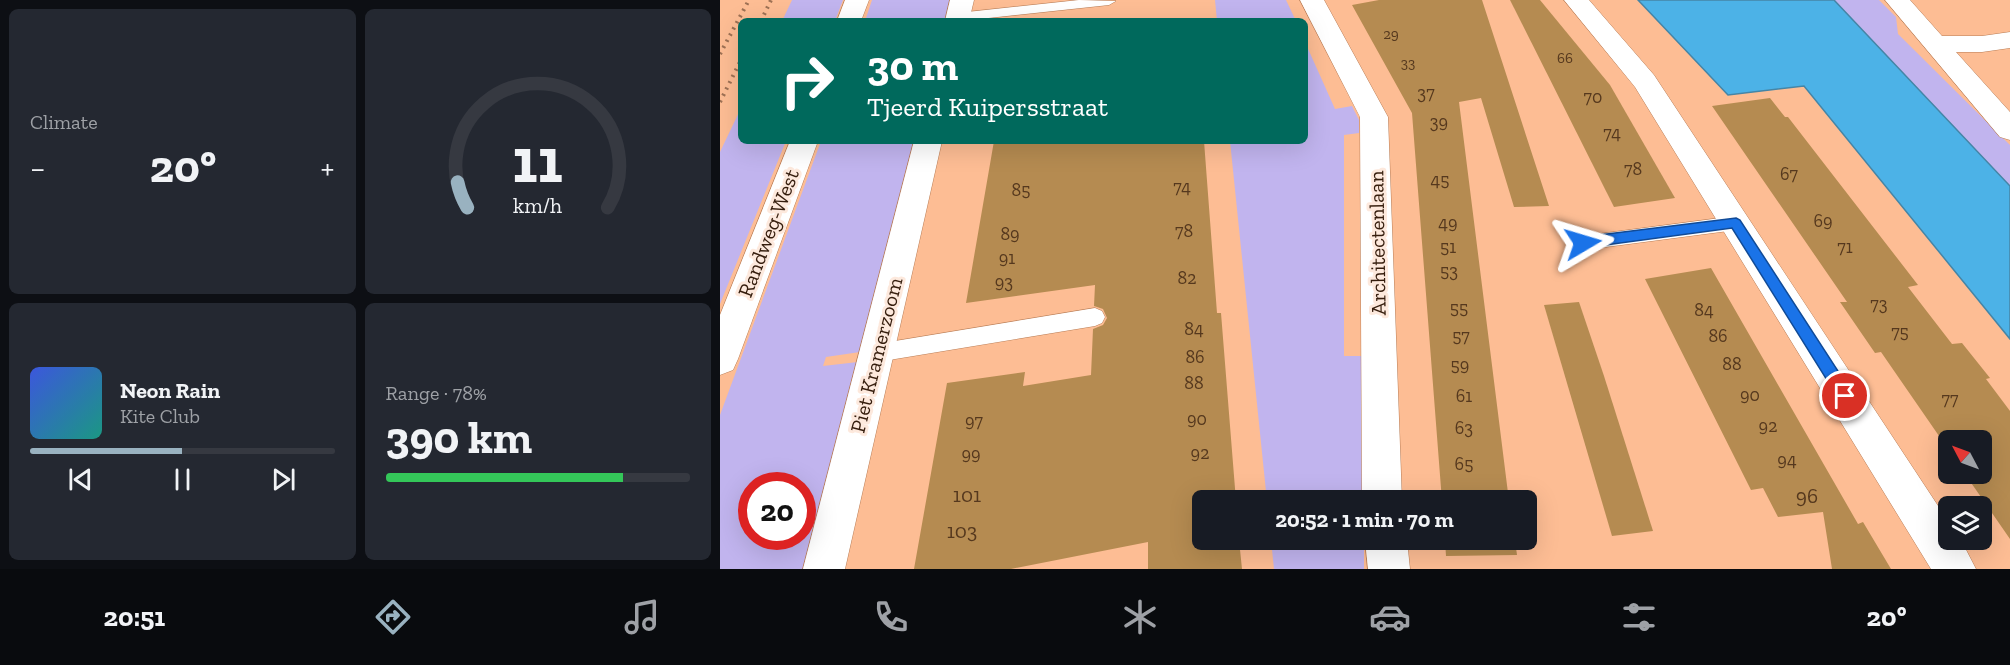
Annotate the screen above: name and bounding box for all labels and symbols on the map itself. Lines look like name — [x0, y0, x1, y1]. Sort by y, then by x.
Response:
house number: 29 — [1383, 25, 1399, 43]
house number: 66 — [1557, 49, 1573, 67]
house number: 33 — [1401, 54, 1415, 72]
house number: 37 — [1417, 82, 1435, 104]
house number: 70 — [1584, 86, 1602, 108]
house number: 39 — [1430, 111, 1448, 133]
house number: 74 — [1603, 122, 1621, 144]
house number: 78 — [1624, 158, 1642, 180]
house number: 67 — [1780, 163, 1799, 185]
street label: Randweg-West — [732, 165, 804, 301]
house number: 45 — [1431, 169, 1449, 191]
street label: Architectenlaan — [1363, 170, 1391, 316]
house number: 74 — [1173, 176, 1191, 198]
house number: 85 — [1012, 179, 1030, 201]
house number: 69 — [1813, 210, 1833, 232]
position arrow — [1551, 211, 1615, 275]
house number: 49 — [1438, 212, 1458, 234]
house number: 78 — [1175, 220, 1193, 242]
house number: 89 — [1000, 223, 1020, 245]
house number: 51 — [1440, 236, 1456, 258]
house number: 71 — [1837, 236, 1853, 258]
house number: 91 — [999, 247, 1015, 269]
house number: 53 — [1440, 260, 1458, 282]
house number: 82 — [1178, 267, 1196, 289]
house number: 93 — [995, 271, 1013, 293]
street label: Piet Kramerzoom — [845, 275, 907, 435]
house number: 73 — [1870, 293, 1888, 315]
house number: 55 — [1450, 297, 1468, 319]
house number: 84 — [1694, 299, 1714, 321]
house number: 84 — [1184, 318, 1204, 340]
house number: 75 — [1891, 321, 1909, 343]
house number: 57 — [1452, 325, 1470, 347]
house number: 86 — [1708, 325, 1728, 347]
house number: 86 — [1185, 346, 1205, 368]
house number: 88 — [1722, 353, 1742, 375]
house number: 59 — [1451, 354, 1469, 376]
pin — [1819, 370, 1870, 421]
house number: 88 — [1184, 372, 1204, 394]
house number: 90 — [1740, 384, 1760, 406]
house number: 61 — [1456, 385, 1472, 407]
house number: 77 — [1942, 388, 1959, 410]
house number: 90 — [1187, 408, 1207, 430]
house number: 97 — [965, 410, 984, 432]
house number: 92 — [1759, 415, 1777, 437]
house number: 63 — [1455, 417, 1473, 439]
north arrow — [1938, 430, 1992, 484]
house number: 92 — [1191, 442, 1209, 464]
house number: 99 — [961, 443, 981, 465]
house number: 94 — [1777, 449, 1797, 471]
house number: 65 — [1455, 453, 1473, 475]
speed limit sign: 20 — [738, 472, 816, 550]
house number: 101 — [953, 482, 981, 507]
house number: 96 — [1796, 483, 1818, 508]
house number: 103 — [947, 518, 977, 543]

